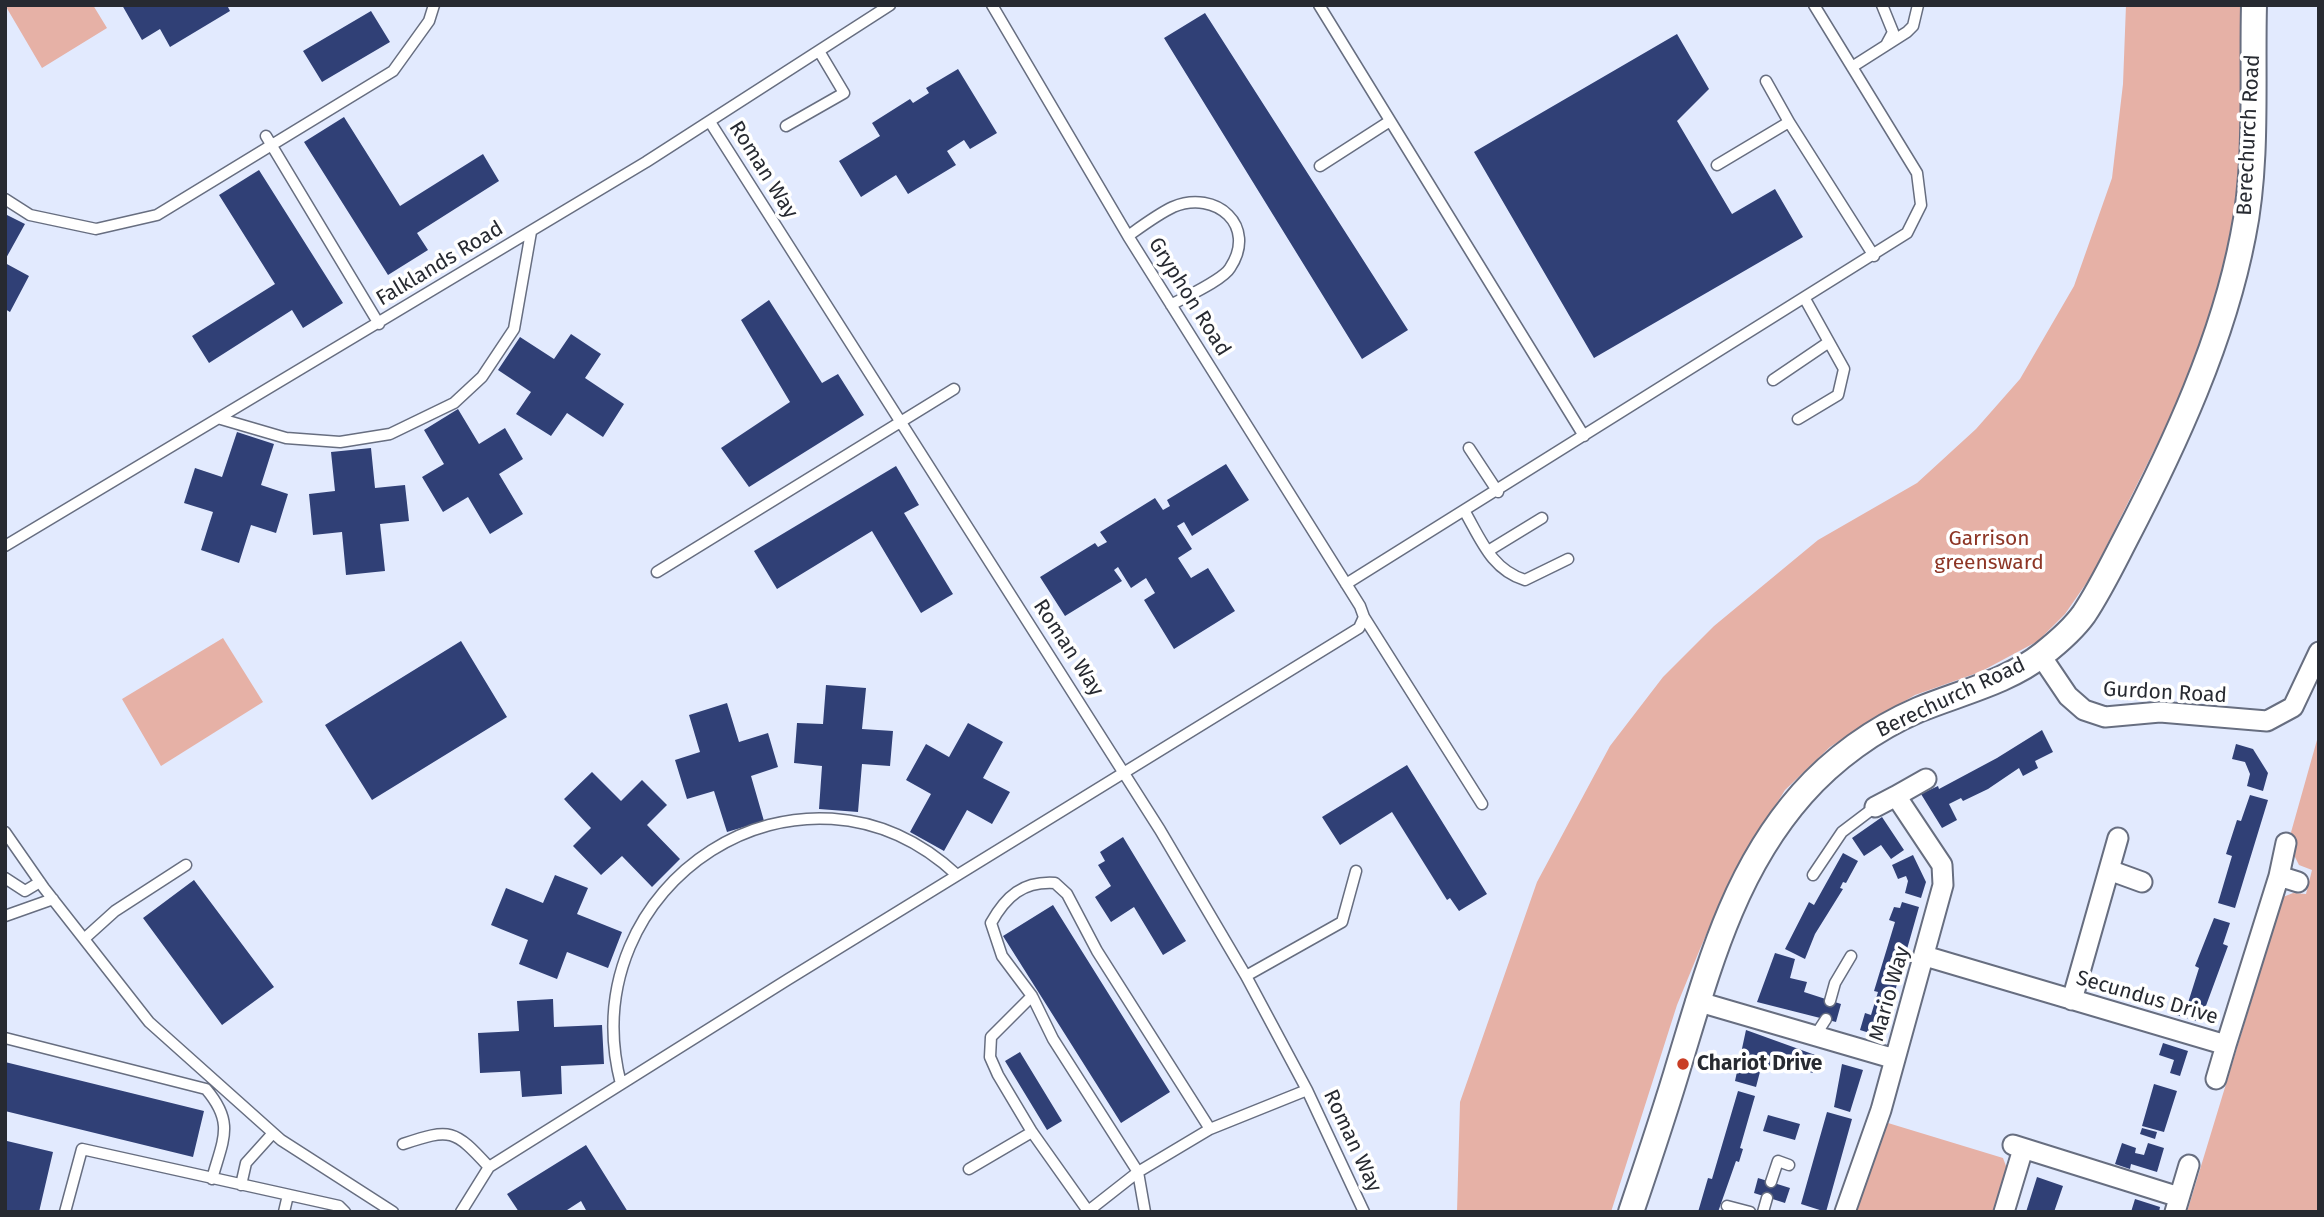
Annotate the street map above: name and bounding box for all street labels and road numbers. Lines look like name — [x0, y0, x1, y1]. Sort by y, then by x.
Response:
street label: Berechurch Road — [2232, 54, 2266, 216]
street label: Roman Way — [723, 117, 803, 223]
street label: Falklands Road — [372, 216, 508, 312]
street label: Gryphon Road — [1143, 233, 1235, 361]
street label: Roman Way — [1027, 595, 1109, 701]
street label: Berechurch Road — [1872, 652, 2030, 744]
street label: Gurdon Road — [2102, 677, 2228, 709]
street label: Mario Way — [1864, 944, 1916, 1044]
street label: Secundus Drive — [2073, 966, 2221, 1030]
street label: Roman Way — [1317, 1086, 1387, 1196]

